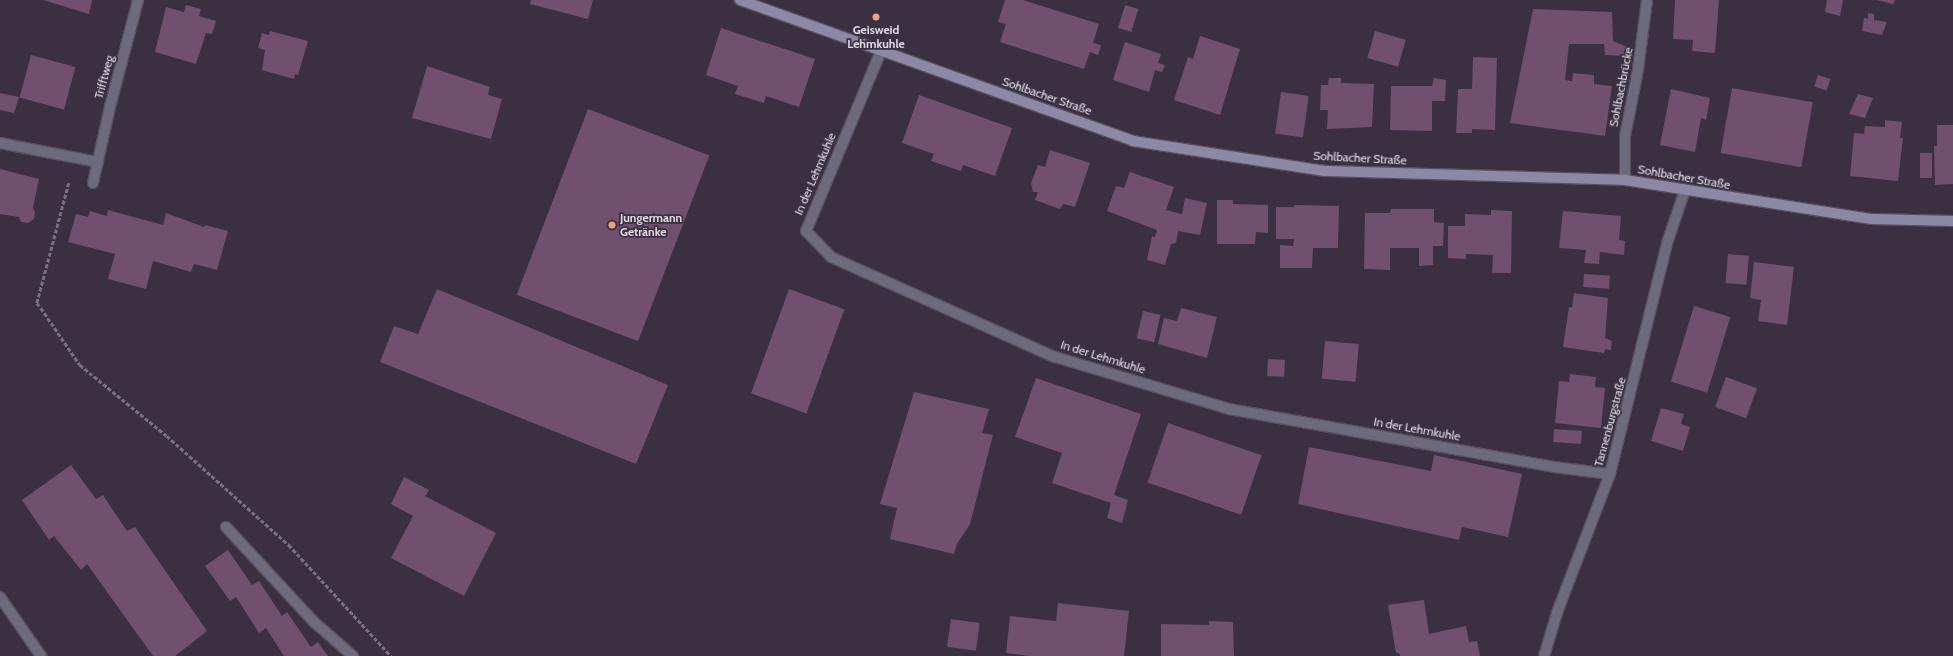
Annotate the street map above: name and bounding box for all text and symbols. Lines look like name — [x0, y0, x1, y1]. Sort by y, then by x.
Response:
marker: Geisweid Lehmkuhle — [871, 12, 881, 22]
place label: Geisweid Lehmkuhle — [847, 23, 905, 51]
street label: Sohlbachbrücke — [1606, 46, 1636, 128]
street label: Trifftweg — [91, 54, 117, 100]
street label: Sohlbacher Straße — [1001, 74, 1093, 118]
street label: In der Lehmkuhle — [791, 131, 839, 217]
street label: Sohlbacher Straße — [1313, 148, 1407, 168]
street label: Sohlbacher Straße — [1637, 162, 1731, 192]
place label: Jungermann Getränke — [620, 211, 682, 239]
marker: Jungermann Getränke — [607, 220, 617, 230]
street label: In der Lehmkuhle — [1059, 337, 1147, 377]
street label: Tannenburgstraße — [1591, 376, 1629, 468]
street label: In der Lehmkuhle — [1373, 414, 1461, 444]

